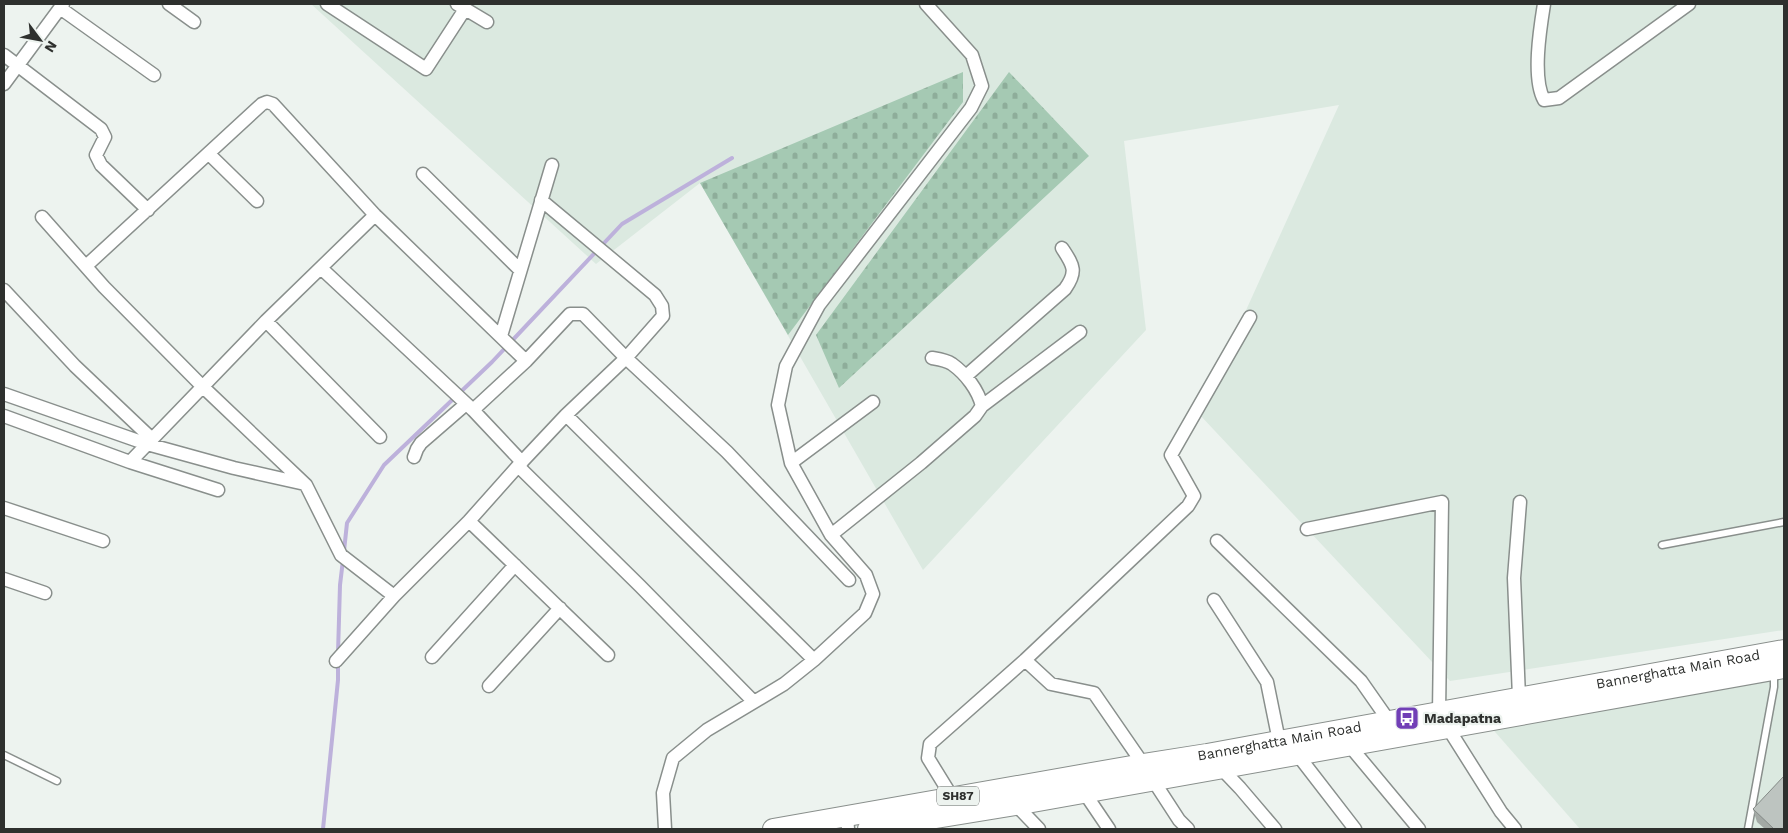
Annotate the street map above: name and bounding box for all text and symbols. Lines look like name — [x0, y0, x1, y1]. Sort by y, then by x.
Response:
north arrow — [15, 15, 65, 65]
text: N — [41, 38, 61, 56]
street label: Bannerghatta Main Road — [1595, 647, 1761, 692]
bus stop icon: Madapatna — [1394, 705, 1420, 731]
place label: Madapatna — [1424, 710, 1502, 726]
street label: Bannerghatta Main Road — [1196, 718, 1363, 763]
road number: SH87 — [937, 786, 979, 806]

